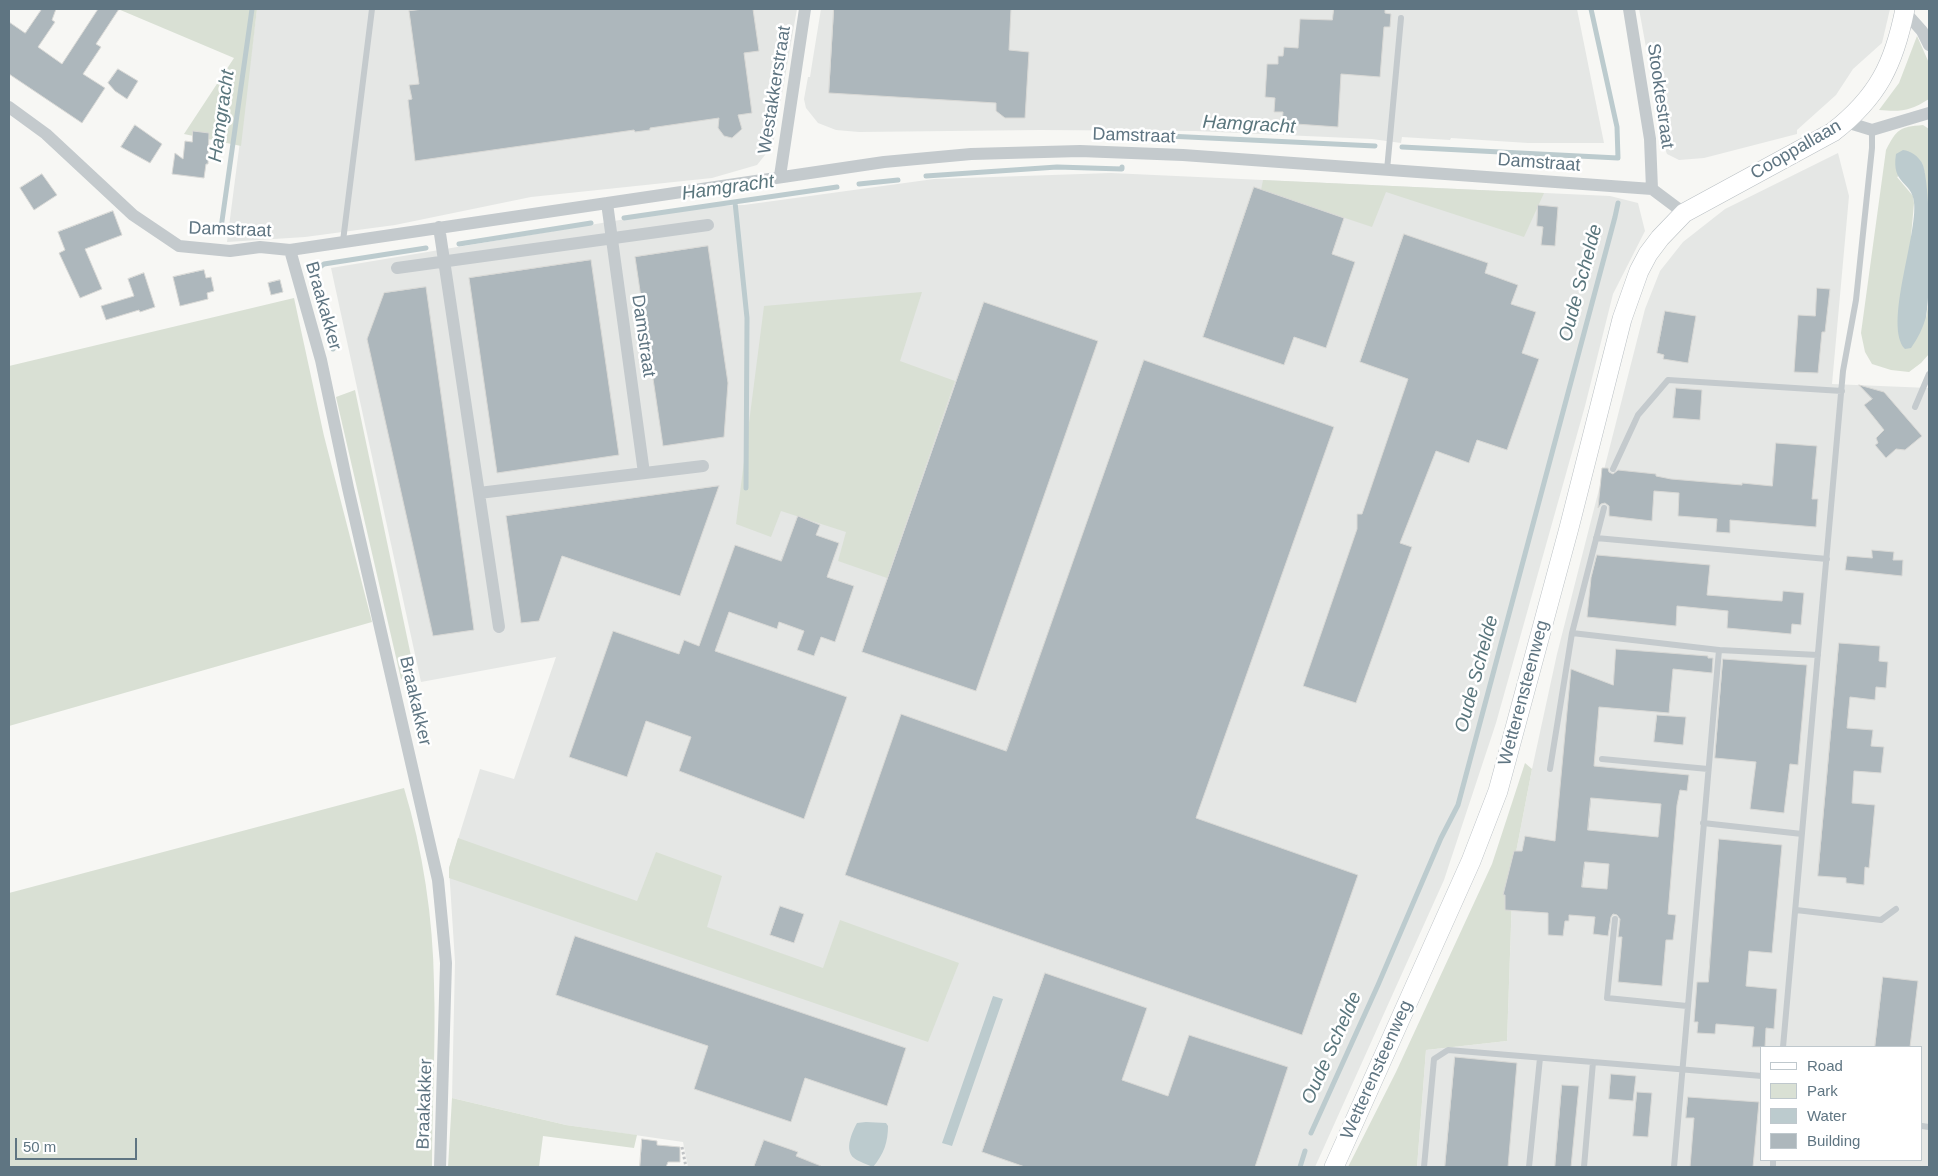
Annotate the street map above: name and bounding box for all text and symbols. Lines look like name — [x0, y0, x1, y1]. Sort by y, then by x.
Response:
street label: Westakkerstraat — [754, 24, 796, 156]
street label: Stooktestraat — [1642, 42, 1678, 150]
water label: Hamgracht — [204, 68, 240, 164]
water label: Hamgracht — [1202, 111, 1296, 139]
street label: Cooppallaan — [1747, 115, 1845, 185]
street label: Damstraat — [1092, 124, 1176, 148]
street label: Damstraat — [1497, 149, 1581, 177]
water label: Hamgracht — [680, 170, 776, 206]
street label: Damstraat — [188, 218, 272, 242]
water label: Oude Schelde — [1554, 222, 1608, 344]
street label: Braakakker — [300, 259, 346, 353]
street label: Damstraat — [627, 293, 659, 379]
water label: Oude Schelde — [1450, 613, 1504, 735]
street label: Wetterensteenweg — [1494, 618, 1554, 768]
street label: Braakakker — [394, 654, 436, 748]
water label: Oude Schelde — [1297, 988, 1367, 1108]
street label: Wetterensteenweg — [1337, 997, 1417, 1143]
legend — [1760, 1046, 1923, 1161]
text: Road — [1807, 1057, 1843, 1074]
street label: Braakakker — [413, 1058, 437, 1150]
text: Park — [1807, 1082, 1838, 1099]
text: Water — [1807, 1107, 1846, 1124]
scale bar — [18, 1128, 140, 1160]
text: Building — [1807, 1132, 1860, 1149]
text: 50 m — [23, 1138, 56, 1155]

